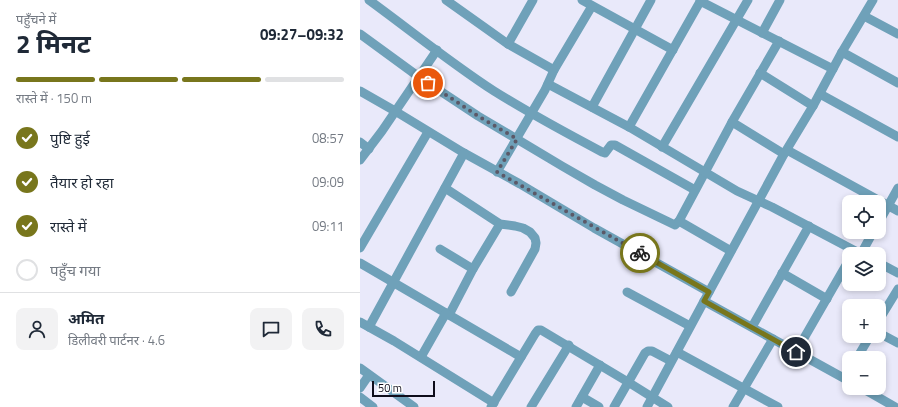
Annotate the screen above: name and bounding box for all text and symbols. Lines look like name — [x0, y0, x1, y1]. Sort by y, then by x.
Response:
text: पहुँचने में — [16, 9, 56, 29]
text: 09:27–09:32 — [260, 23, 344, 46]
text: 2 मिनट — [16, 24, 91, 63]
pin — [411, 66, 445, 100]
icon: bag — [417, 72, 439, 94]
text: रास्ते में · 150 m — [16, 88, 92, 108]
icon: check — [16, 127, 38, 149]
text: पुष्टि हुई — [50, 127, 90, 150]
text: 08:57 — [312, 128, 344, 148]
icon: check — [16, 171, 38, 193]
text: तैयार हो रहा — [50, 171, 114, 194]
text: 09:09 — [312, 172, 344, 192]
map controls — [842, 195, 886, 395]
button: locate — [842, 195, 886, 239]
icon: check — [16, 215, 38, 237]
text: रास्ते में — [50, 215, 87, 238]
text: 09:11 — [312, 216, 344, 236]
courier — [620, 233, 660, 273]
icon: bike — [629, 242, 651, 264]
button: layers — [842, 247, 886, 291]
text: पहुँच गया — [50, 259, 100, 282]
button: + — [842, 299, 886, 343]
text: अमित — [68, 307, 104, 330]
button: person — [16, 308, 58, 350]
button: chat — [250, 308, 292, 350]
button: phone — [302, 308, 344, 350]
text: डिलीवरी पार्टनर · 4.6 — [68, 330, 165, 350]
pin — [779, 335, 813, 369]
icon: home — [785, 341, 807, 363]
button: − — [842, 351, 886, 395]
scale bar — [372, 379, 435, 398]
text: 50 m — [378, 380, 402, 396]

